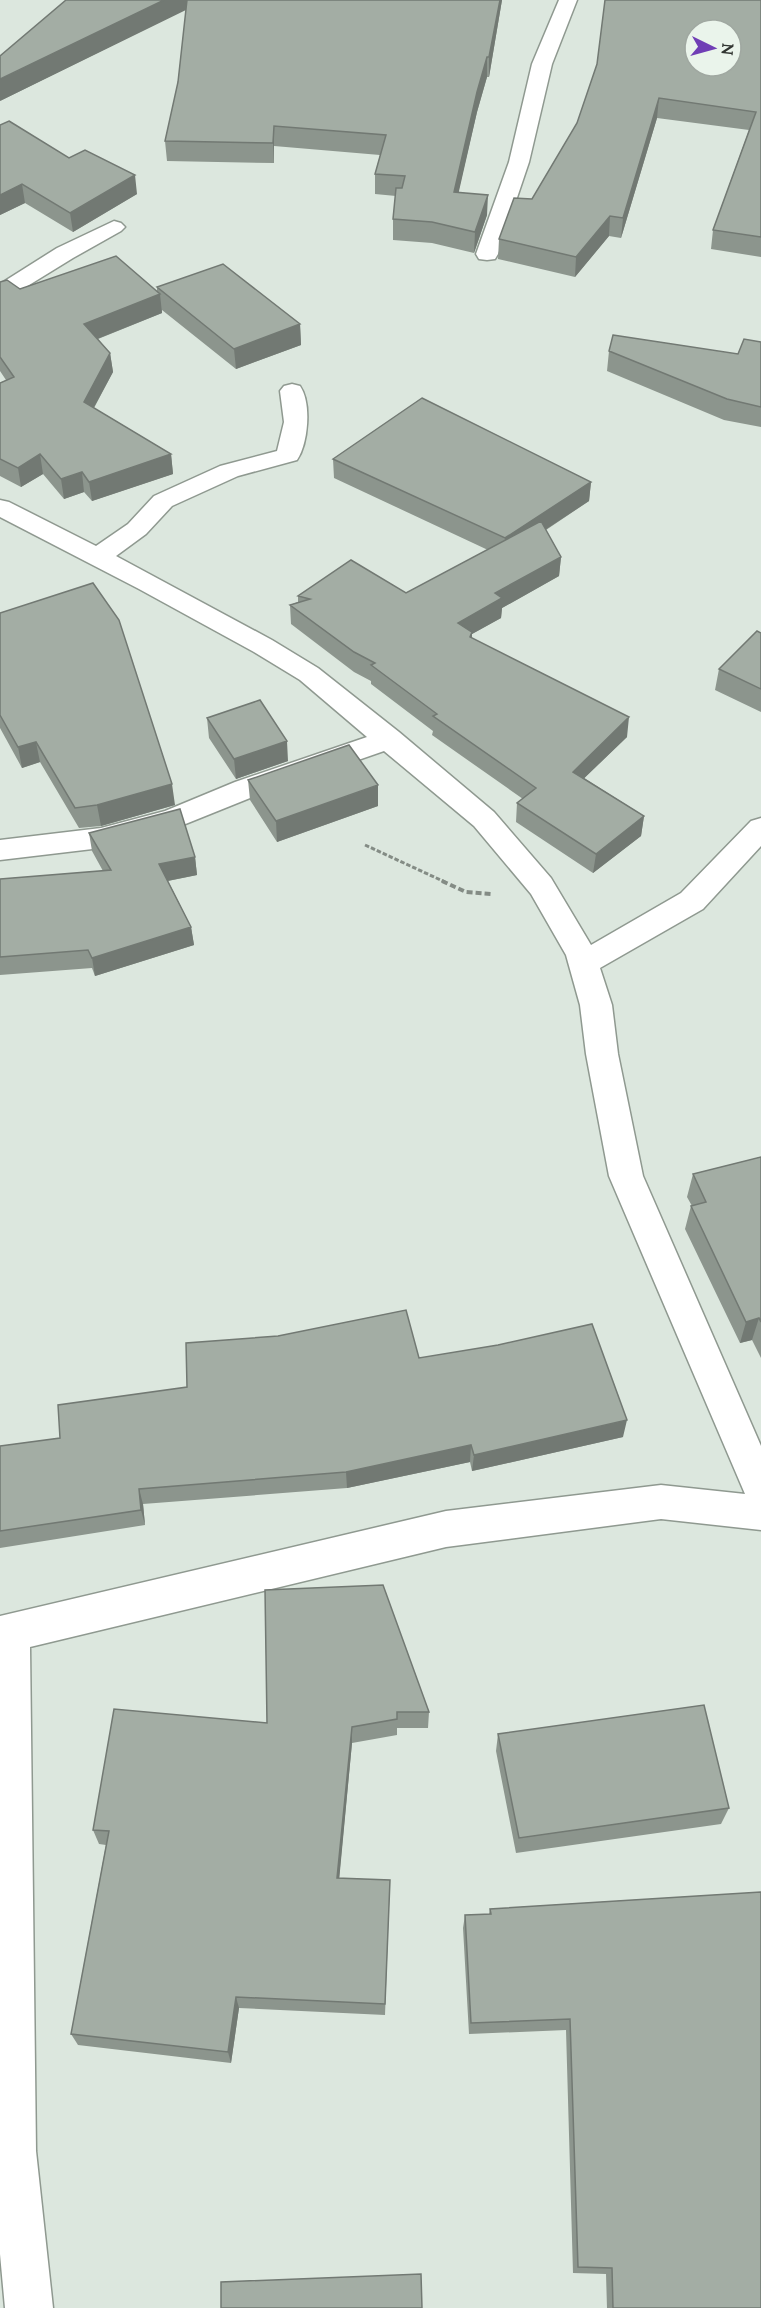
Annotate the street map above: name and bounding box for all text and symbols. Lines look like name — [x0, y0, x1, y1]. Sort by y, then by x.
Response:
north arrow — [683, 18, 743, 78]
text: N — [717, 42, 738, 56]

